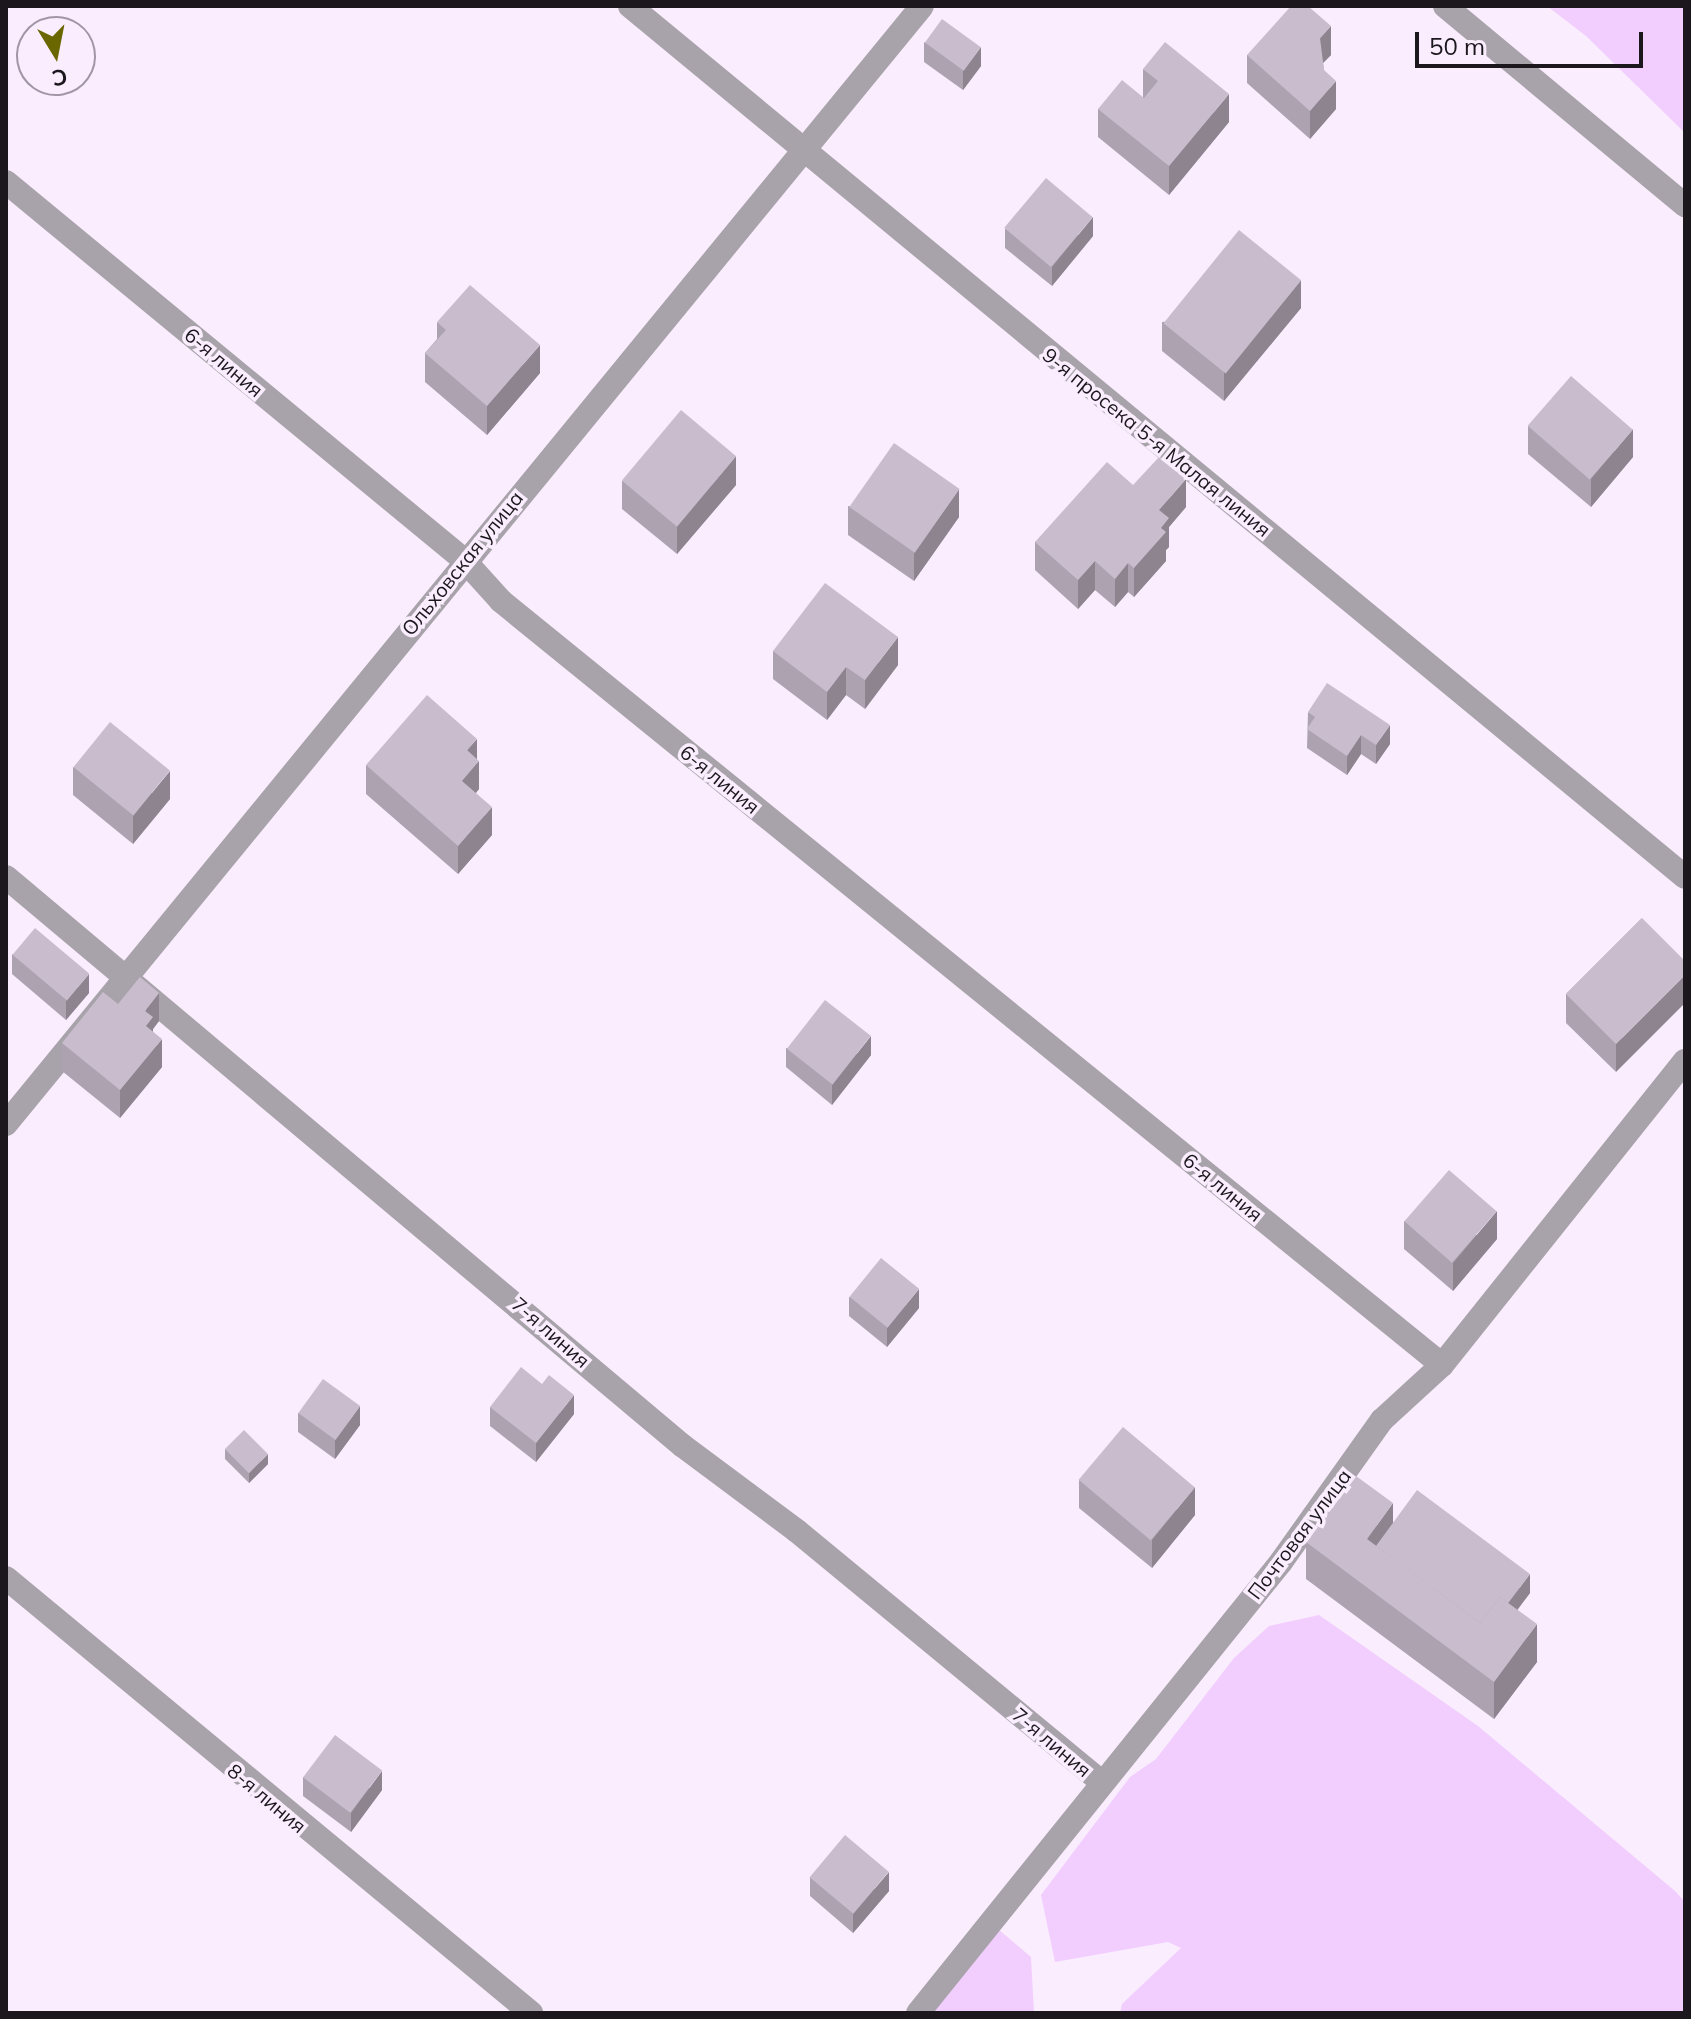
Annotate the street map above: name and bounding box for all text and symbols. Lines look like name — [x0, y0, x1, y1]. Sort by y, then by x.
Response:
north arrow — [16, 16, 96, 96]
scale bar — [1419, 16, 1647, 66]
text: 50 m — [1429, 31, 1485, 61]
text: С — [50, 63, 70, 93]
street label: 6-я линия — [180, 322, 268, 402]
street label: 9-я просека 5-я Малая линия — [1038, 342, 1276, 542]
street label: Ольховская улица — [396, 486, 528, 640]
street label: 6-я линия — [675, 740, 765, 818]
street label: 6-я линия — [1178, 1148, 1268, 1226]
street label: 7-я линия — [507, 1292, 595, 1372]
street label: Почтовая улица — [1242, 1464, 1356, 1604]
street label: 7-я линия — [1008, 1702, 1096, 1782]
street label: 8-я линия — [223, 1758, 311, 1838]

